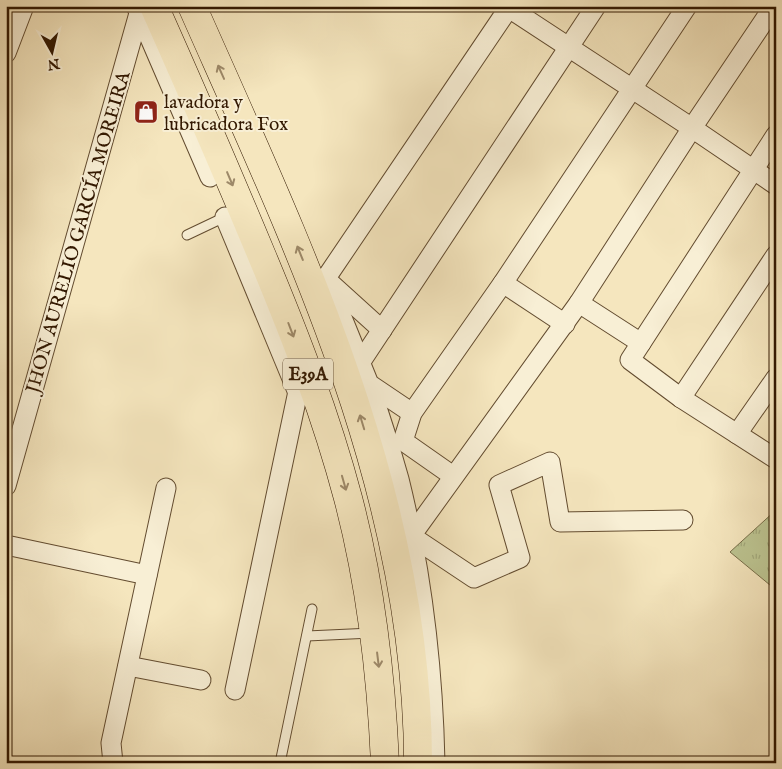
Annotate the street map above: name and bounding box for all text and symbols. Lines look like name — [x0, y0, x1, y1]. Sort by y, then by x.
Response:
north arrow — [28, 28, 78, 78]
text: N — [46, 54, 62, 74]
one-way arrow — [216, 65, 226, 80]
street label: JHON AURELIO GARCÍA MOREIRA — [20, 67, 137, 398]
place label: lavadora y lubricadora Fox — [164, 91, 288, 137]
shop icon: lavadora y lubricadora Fox — [133, 99, 159, 125]
one-way arrow — [225, 171, 235, 186]
one-way arrow — [295, 246, 304, 261]
one-way arrow — [288, 322, 297, 337]
road number: E39A — [283, 358, 333, 389]
one-way arrow — [356, 415, 366, 431]
one-way arrow — [339, 475, 349, 491]
one-way arrow — [373, 651, 383, 667]

